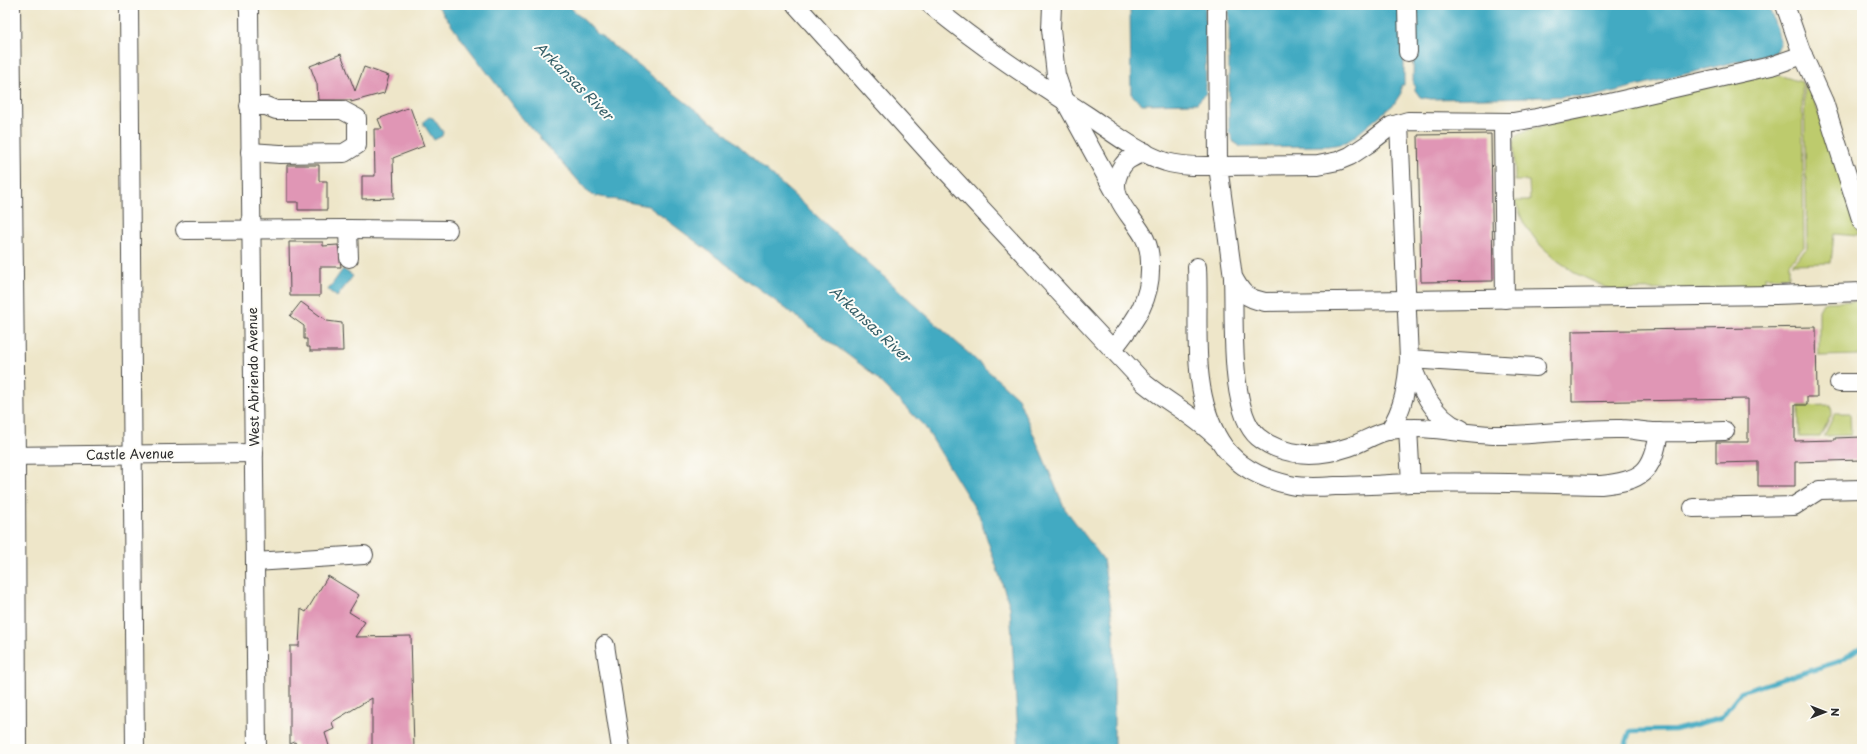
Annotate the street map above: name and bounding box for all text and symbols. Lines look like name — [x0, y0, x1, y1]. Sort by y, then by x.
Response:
water label: Arkansas River — [530, 37, 620, 126]
water label: Arkansas River — [825, 281, 917, 368]
street label: West Abriendo Avenue — [242, 307, 263, 447]
street label: Castle Avenue — [86, 443, 174, 464]
north arrow — [1805, 692, 1845, 732]
text: N — [1827, 708, 1844, 717]

